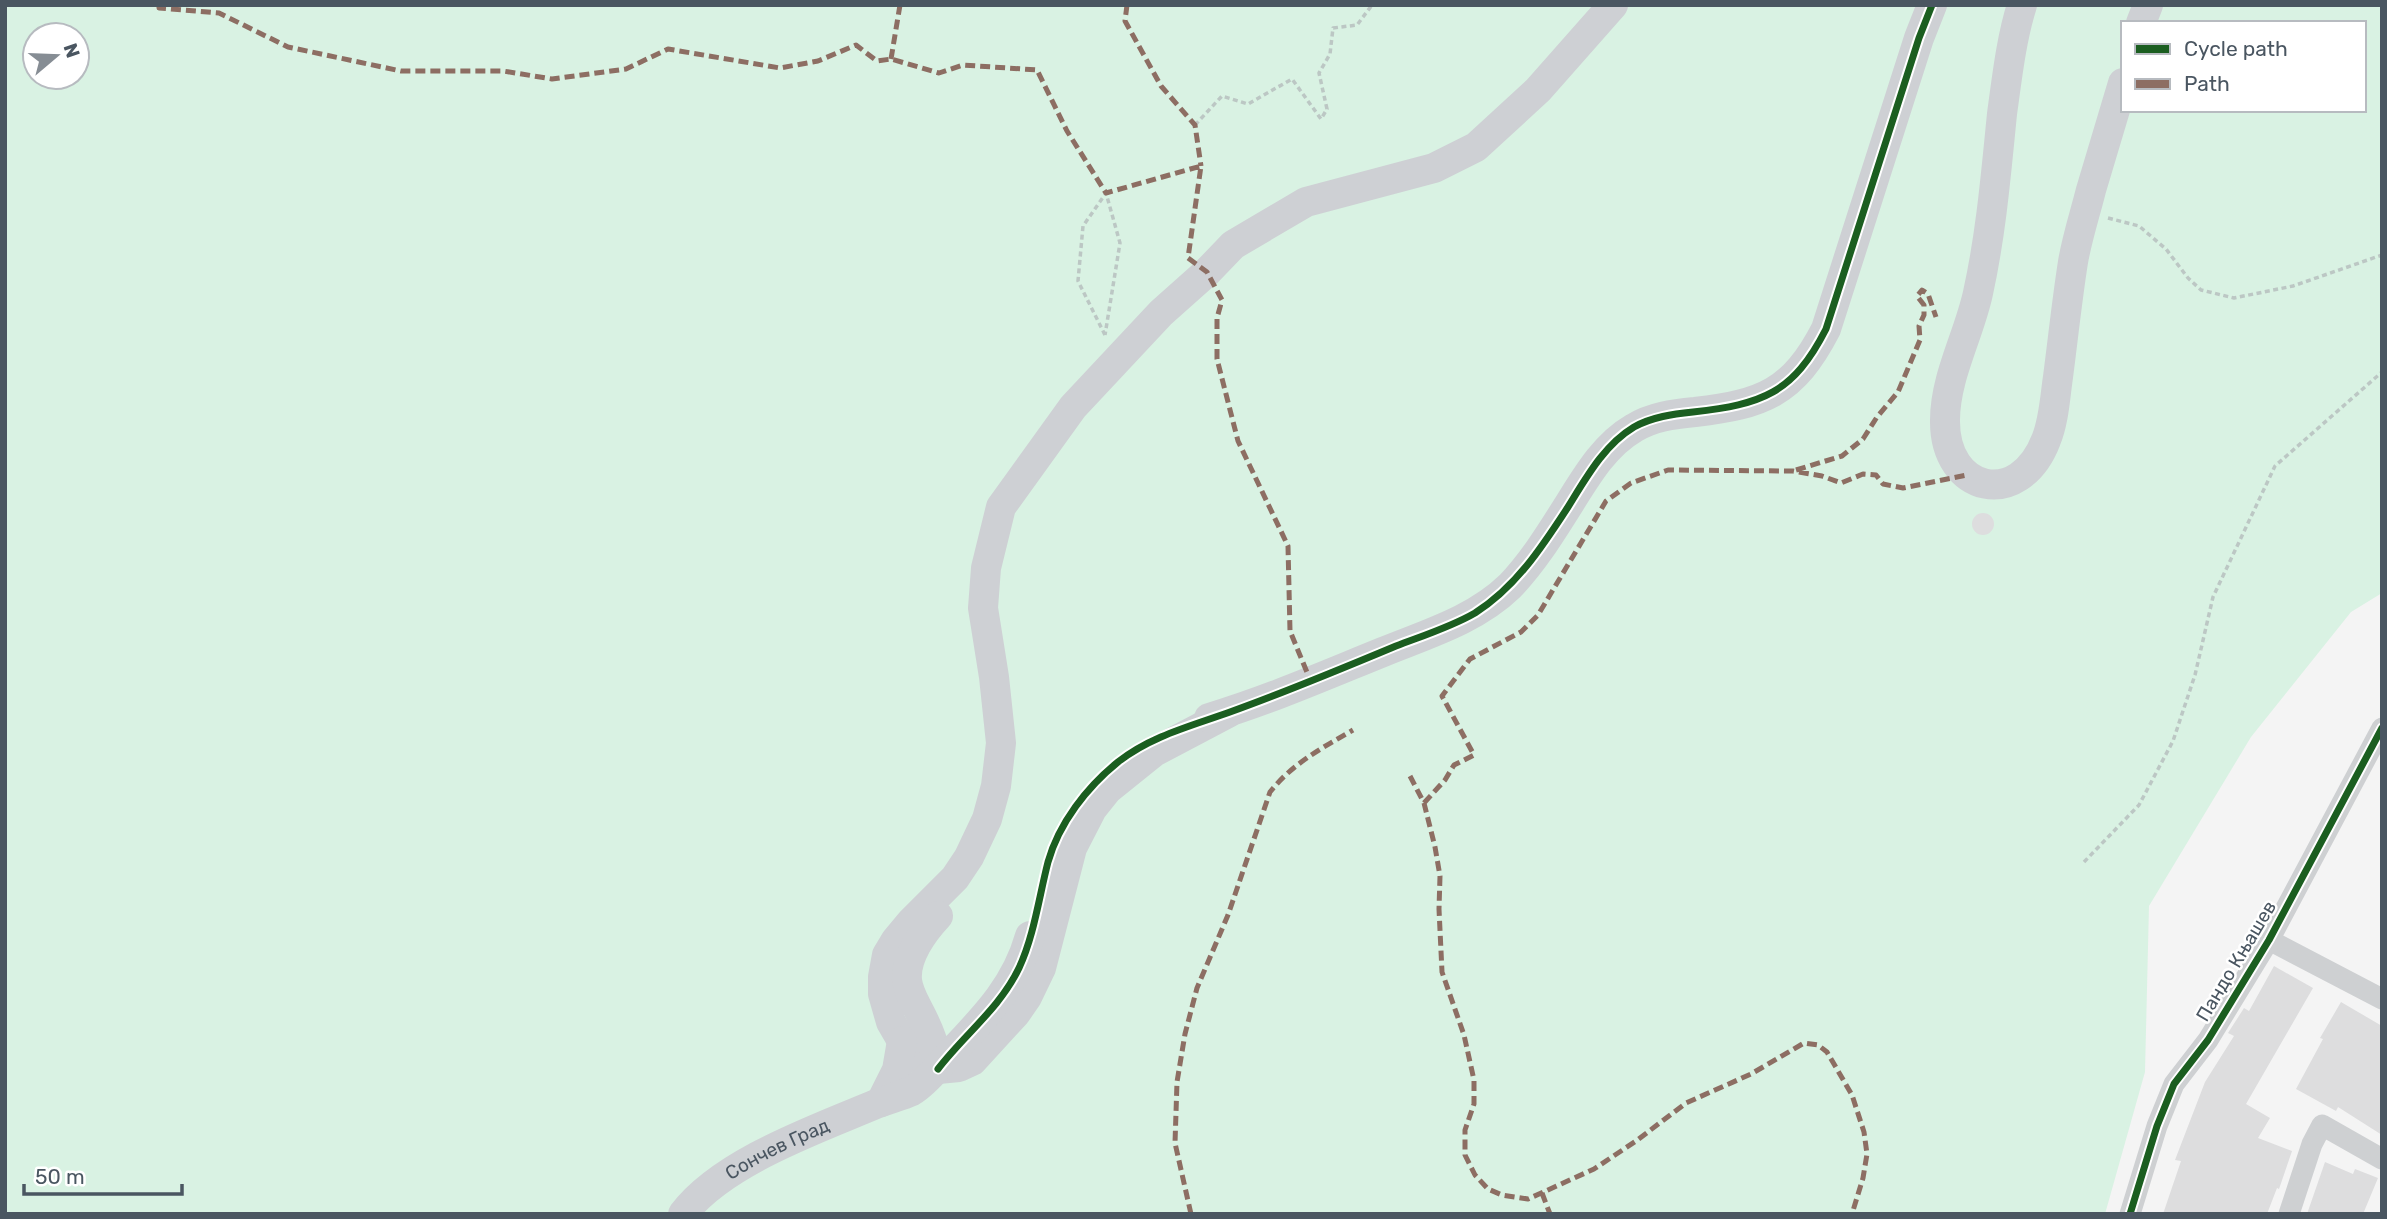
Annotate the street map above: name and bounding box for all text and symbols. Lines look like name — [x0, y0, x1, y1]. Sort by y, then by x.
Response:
north arrow — [21, 21, 91, 91]
legend — [2121, 21, 2366, 112]
text: Cycle path — [2184, 36, 2288, 61]
text: N — [59, 40, 85, 61]
text: Path — [2184, 71, 2230, 96]
street label: Пандо Књашев — [2191, 897, 2281, 1025]
street label: Сончев Град — [721, 1113, 832, 1184]
scale bar — [24, 1152, 182, 1196]
text: 50 m — [35, 1164, 85, 1189]

